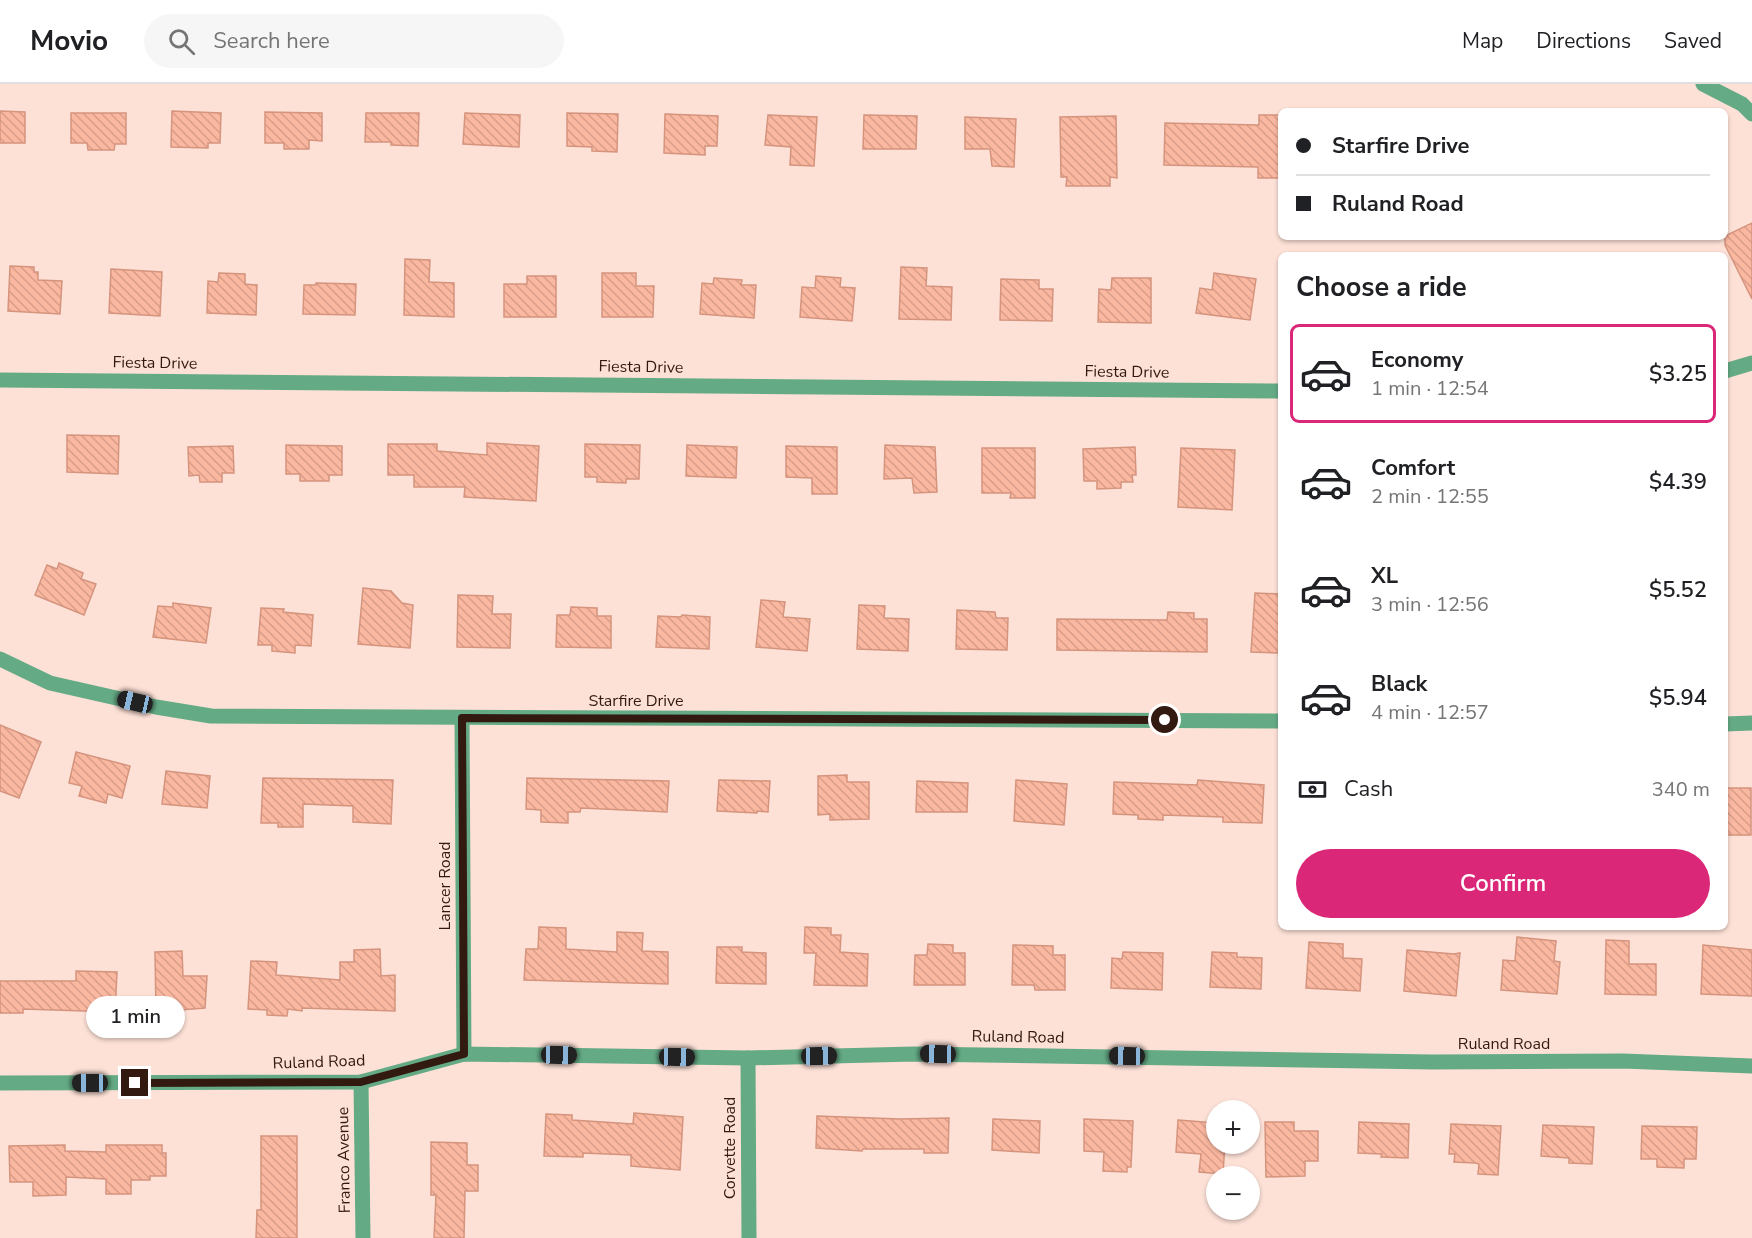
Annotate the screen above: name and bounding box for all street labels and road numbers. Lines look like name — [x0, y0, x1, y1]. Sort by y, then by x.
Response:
street label: Fiesta Drive — [112, 351, 198, 375]
street label: Fiesta Drive — [598, 355, 684, 379]
street label: Fiesta Drive — [1084, 360, 1170, 384]
street label: Starfire Drive — [588, 690, 684, 712]
street label: Lancer Road — [434, 841, 456, 931]
street label: Ruland Road — [971, 1025, 1065, 1049]
street label: Ruland Road — [1458, 1033, 1550, 1055]
street label: Ruland Road — [272, 1049, 366, 1075]
street label: Corvette Road — [719, 1097, 741, 1199]
street label: Franco Avenue — [332, 1107, 356, 1213]

